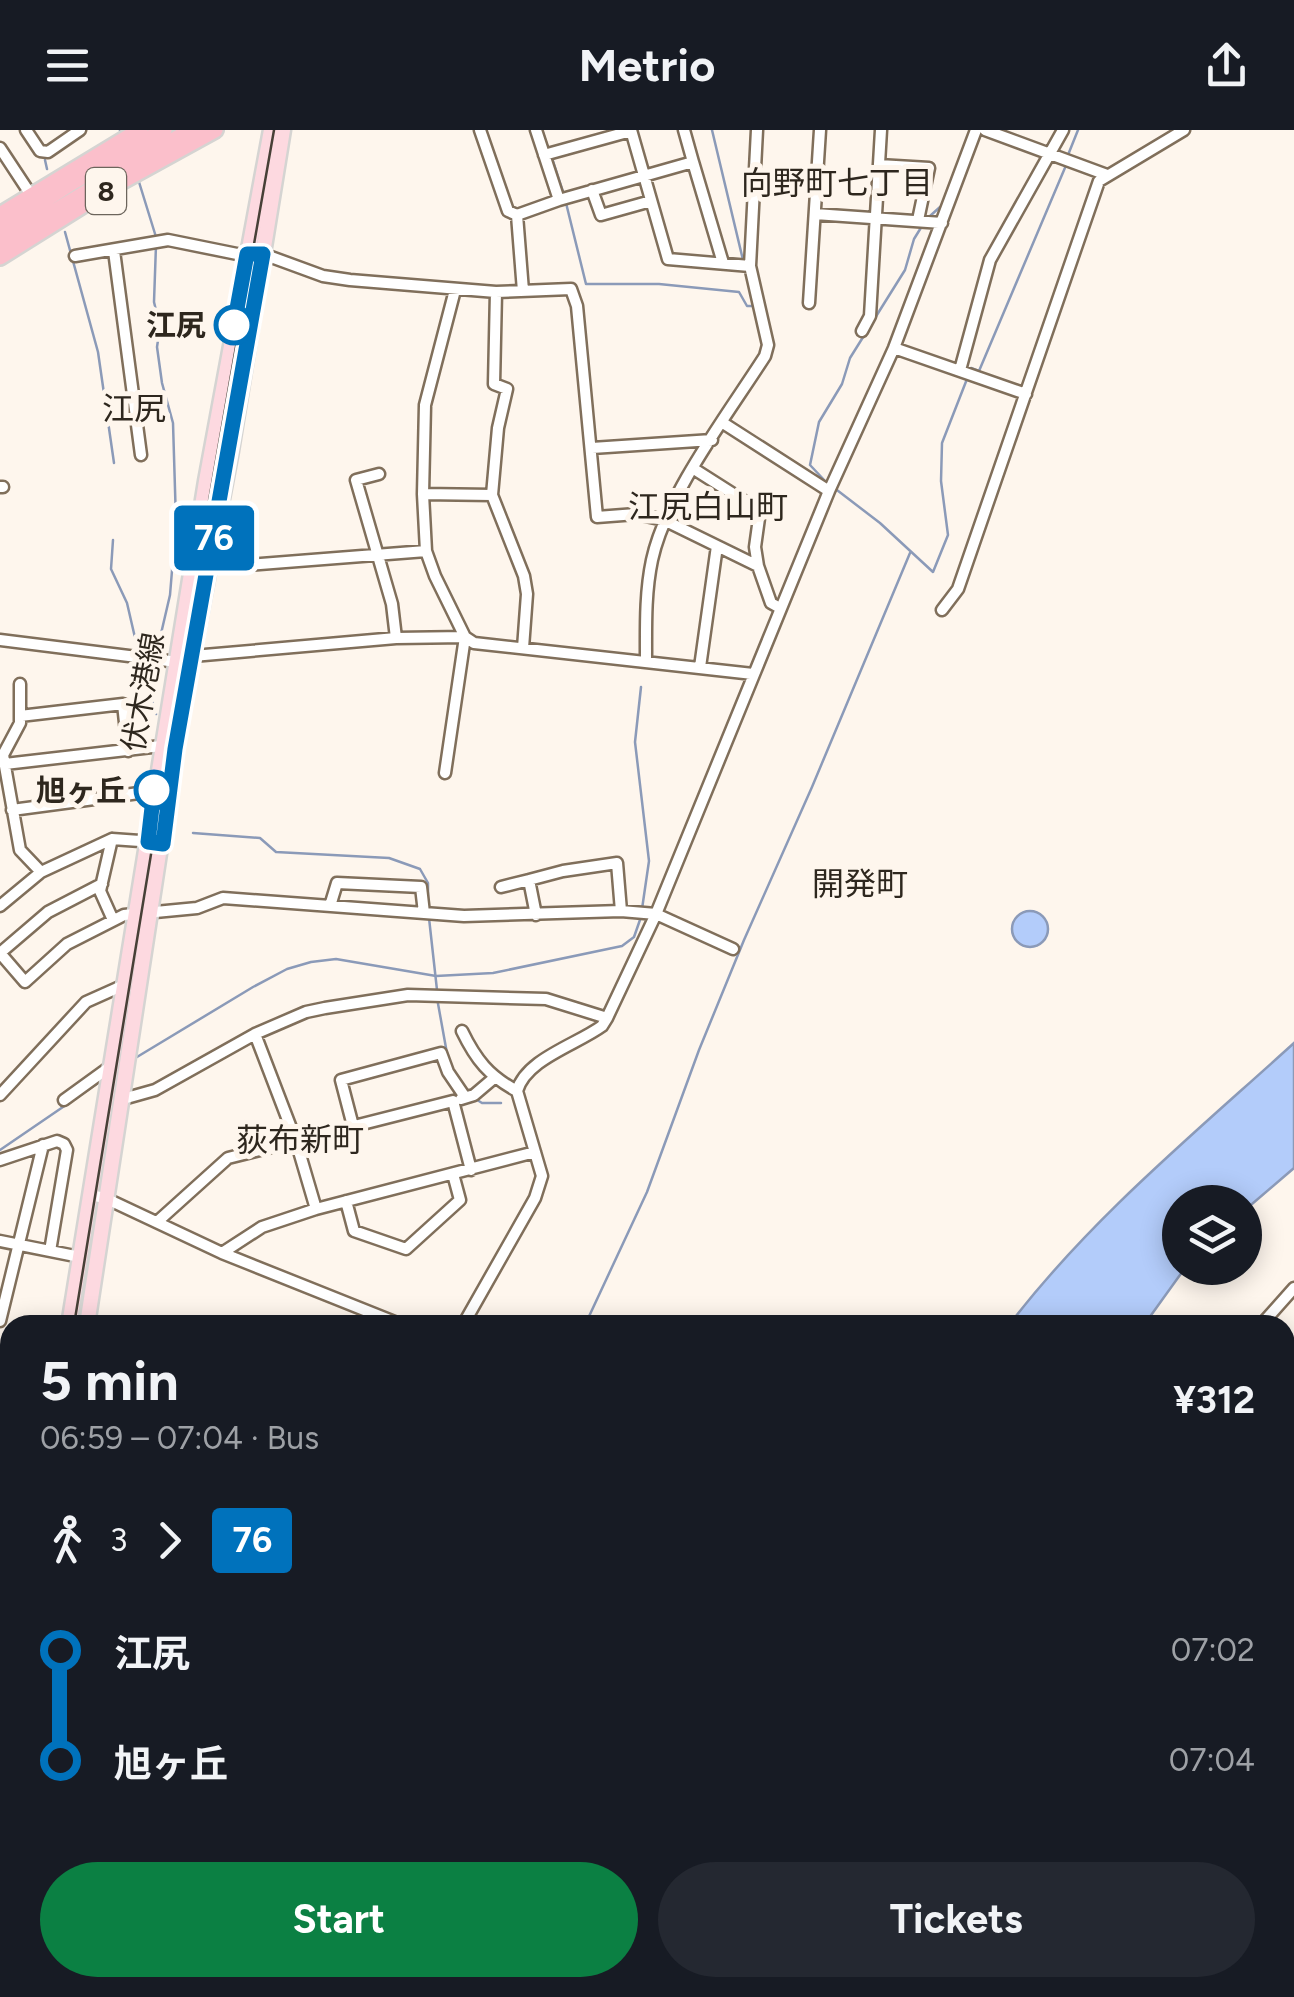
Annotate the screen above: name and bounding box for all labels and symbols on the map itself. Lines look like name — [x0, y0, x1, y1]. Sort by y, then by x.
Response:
district label: 向野町七丁目 — [741, 164, 933, 202]
road number: 8 — [86, 168, 126, 214]
marker: 江尻 — [215, 306, 253, 344]
place label: 江尻 — [146, 307, 206, 344]
district label: 江尻 — [102, 390, 166, 428]
district label: 江尻白山町 — [628, 488, 788, 526]
line badge: 76 — [169, 506, 259, 570]
street label: 伏木港線 — [114, 630, 172, 754]
marker: 旭ヶ丘 — [135, 771, 173, 809]
place label: 旭ヶ丘 — [36, 772, 126, 809]
district label: 開発町 — [812, 865, 908, 903]
district label: 荻布新町 — [236, 1121, 364, 1159]

